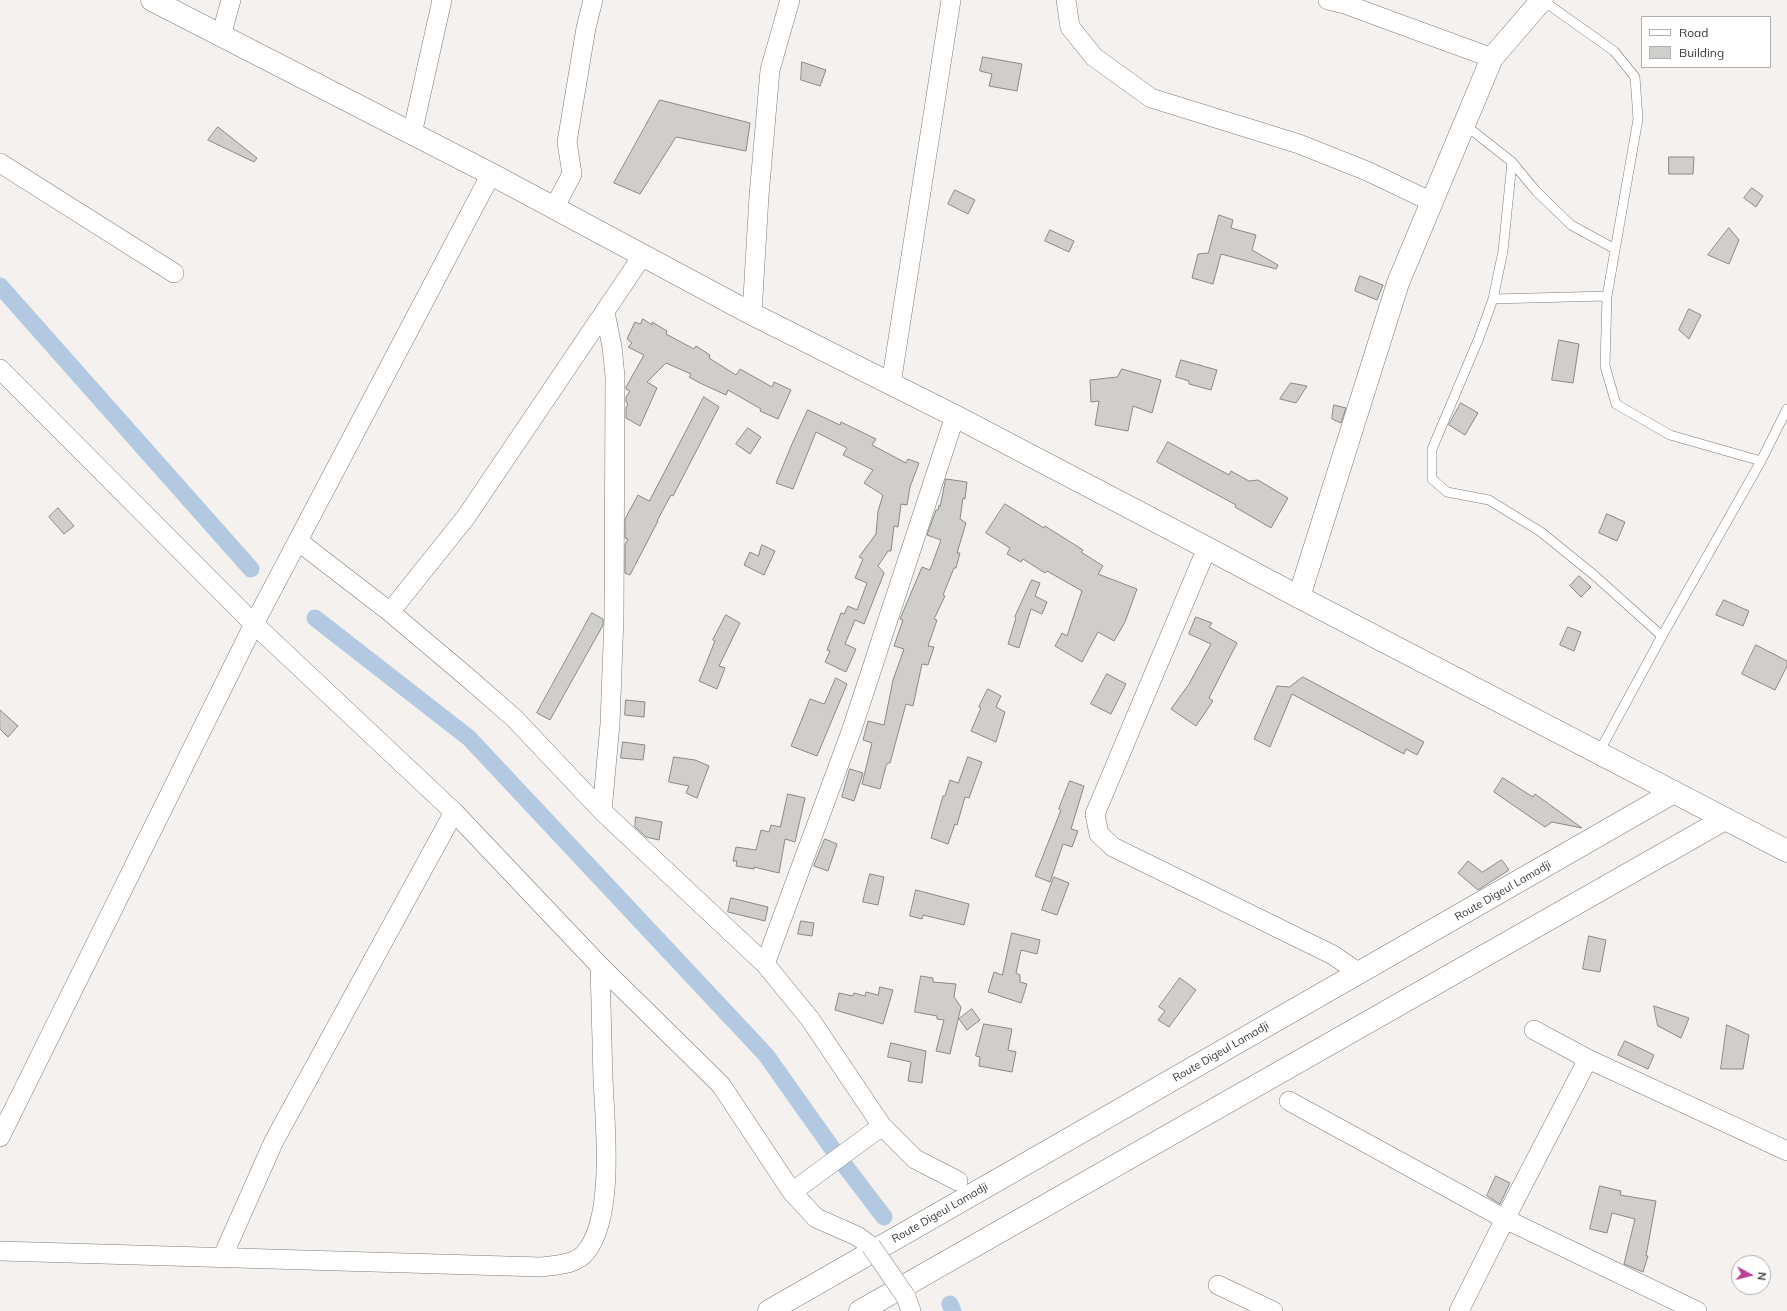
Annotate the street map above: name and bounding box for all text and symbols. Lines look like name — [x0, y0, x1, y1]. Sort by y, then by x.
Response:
legend — [1641, 16, 1771, 68]
text: Road — [1679, 25, 1708, 40]
text: Building — [1679, 45, 1724, 60]
street label: Route Digeul Lamadji — [1453, 858, 1553, 924]
street label: Route Digeul Lamadji — [1171, 1019, 1271, 1085]
street label: Route Digeul Lamadji — [890, 1180, 990, 1246]
north arrow — [1731, 1255, 1771, 1295]
text: N — [1754, 1271, 1769, 1281]

